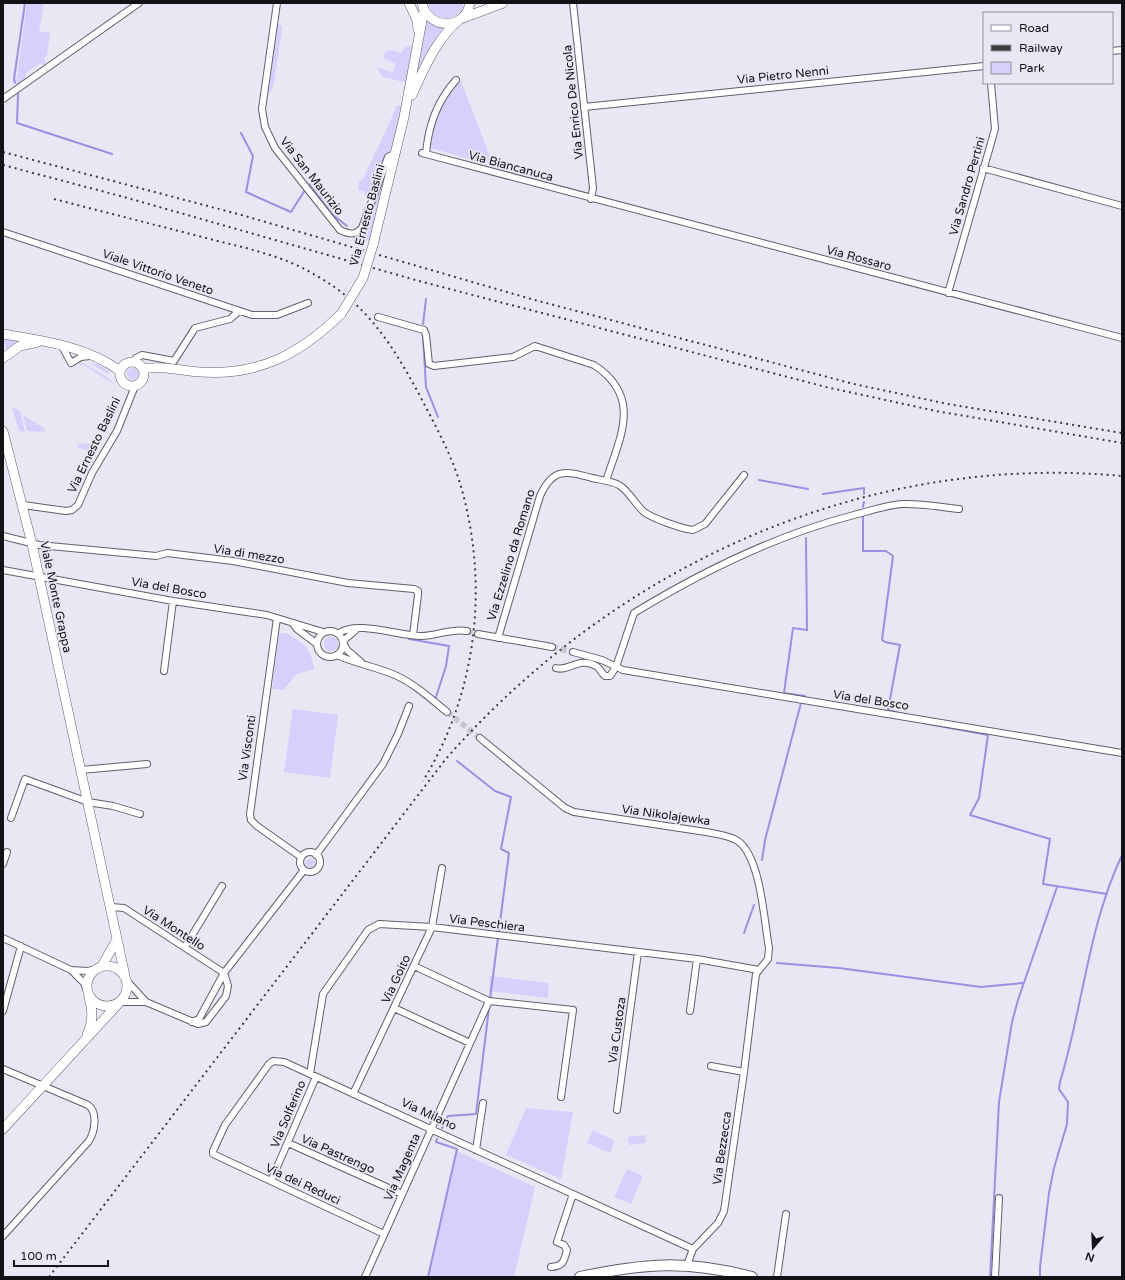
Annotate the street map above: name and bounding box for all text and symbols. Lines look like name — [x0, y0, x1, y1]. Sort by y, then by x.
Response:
legend — [983, 12, 1113, 84]
text: Road — [1019, 21, 1049, 35]
text: Railway — [1019, 41, 1063, 55]
street label: Via Enrico De Nicola — [560, 44, 586, 160]
text: Park — [1019, 61, 1045, 75]
street label: Via Pietro Nenni — [736, 63, 830, 87]
street label: Via San Maurizio — [277, 134, 347, 218]
street label: Via Sandro Pertini — [946, 135, 988, 237]
street label: Via Biancanuca — [467, 148, 555, 184]
street label: Via Ernesto Baslini — [347, 162, 387, 268]
street label: Via Rossaro — [825, 243, 893, 273]
street label: Viale Vittorio Veneto — [101, 246, 215, 298]
street label: Via Ernesto Baslini — [65, 395, 123, 495]
street label: Via Ezzelino da Romano — [484, 488, 538, 622]
street label: Viale Monte Grappa — [37, 540, 75, 654]
street label: Via di mezzo — [212, 541, 286, 567]
street label: Via del Bosco — [130, 574, 208, 602]
street label: Via del Bosco — [832, 687, 910, 713]
street label: Via Visconti — [235, 714, 259, 782]
street label: Via Nikolajewka — [621, 802, 711, 828]
street label: Via Montello — [140, 903, 208, 953]
street label: Via Peschiera — [448, 911, 526, 935]
street label: Via Goito — [379, 952, 413, 1006]
street label: Via Custoza — [605, 996, 629, 1064]
street label: Via Solferino — [267, 1078, 309, 1150]
street label: Via Milano — [399, 1095, 459, 1133]
street label: Via Bezzecca — [710, 1110, 734, 1186]
street label: Via Pastrengo — [299, 1131, 377, 1177]
street label: Via Magenta — [381, 1131, 423, 1203]
street label: Via dei Reduci — [263, 1161, 343, 1207]
north arrow — [1073, 1228, 1113, 1268]
scale bar — [14, 1242, 108, 1268]
text: 100 m — [20, 1249, 57, 1263]
text: N — [1084, 1249, 1096, 1265]

